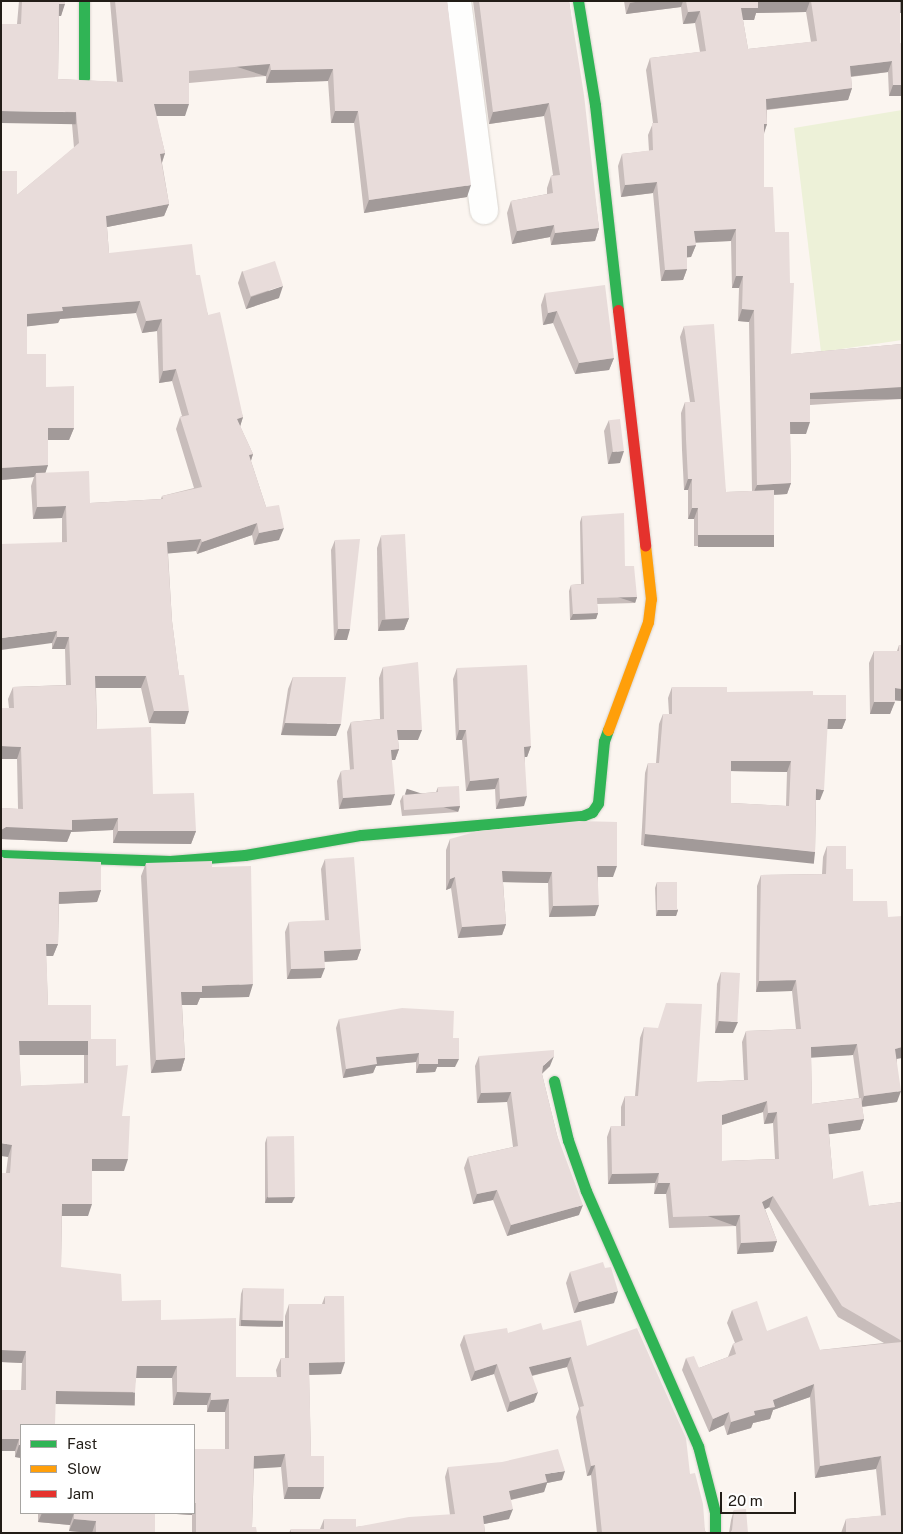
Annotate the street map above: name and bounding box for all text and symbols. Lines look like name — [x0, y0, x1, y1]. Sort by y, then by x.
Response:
legend — [20, 1424, 195, 1514]
text: Fast — [67, 1435, 97, 1452]
text: Slow — [67, 1460, 101, 1477]
scale bar — [723, 1482, 799, 1514]
text: Jam — [67, 1485, 94, 1502]
text: 20 m — [728, 1492, 763, 1509]

